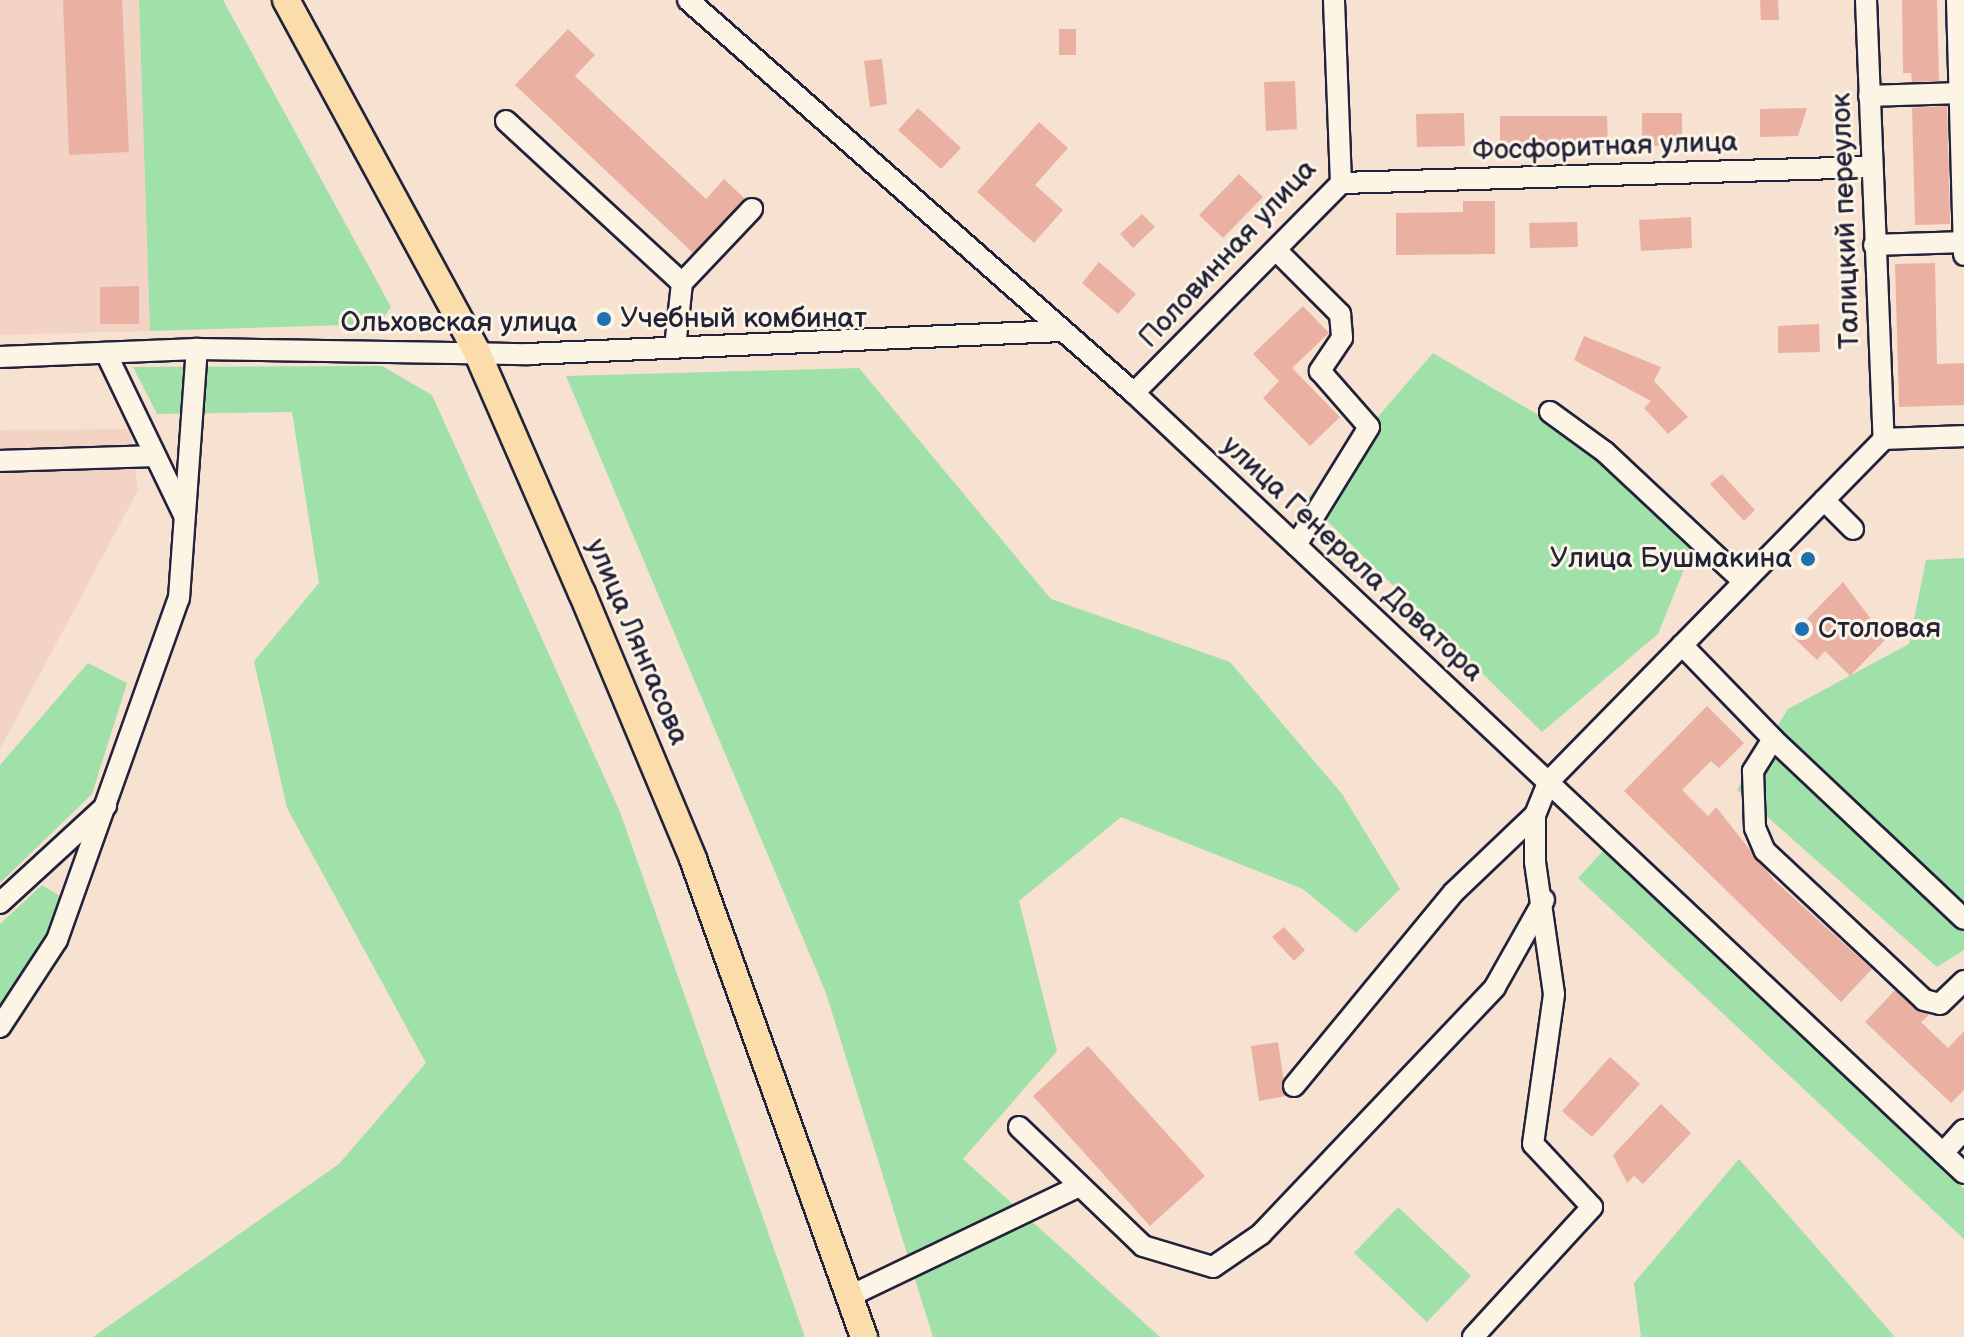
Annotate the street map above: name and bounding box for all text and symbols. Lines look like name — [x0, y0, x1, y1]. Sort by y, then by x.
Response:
street label: Талицкий переулок — [1825, 92, 1867, 350]
street label: Фосфоритная улица — [1472, 126, 1738, 168]
street label: Половинная улица — [1132, 153, 1324, 355]
place label: Учебный комбинат — [620, 302, 867, 336]
street label: Ольховская улица — [341, 306, 577, 340]
marker: Учебный комбинат — [595, 310, 613, 328]
street label: улица Генерала Доватора — [1214, 429, 1490, 689]
street label: улица Лянгасова — [578, 534, 696, 750]
place label: Улица Бушмакина — [1550, 542, 1792, 576]
marker: Улица Бушмакина — [1799, 550, 1817, 568]
place label: Столовая — [1818, 612, 1941, 646]
marker: Столовая — [1793, 620, 1811, 638]

